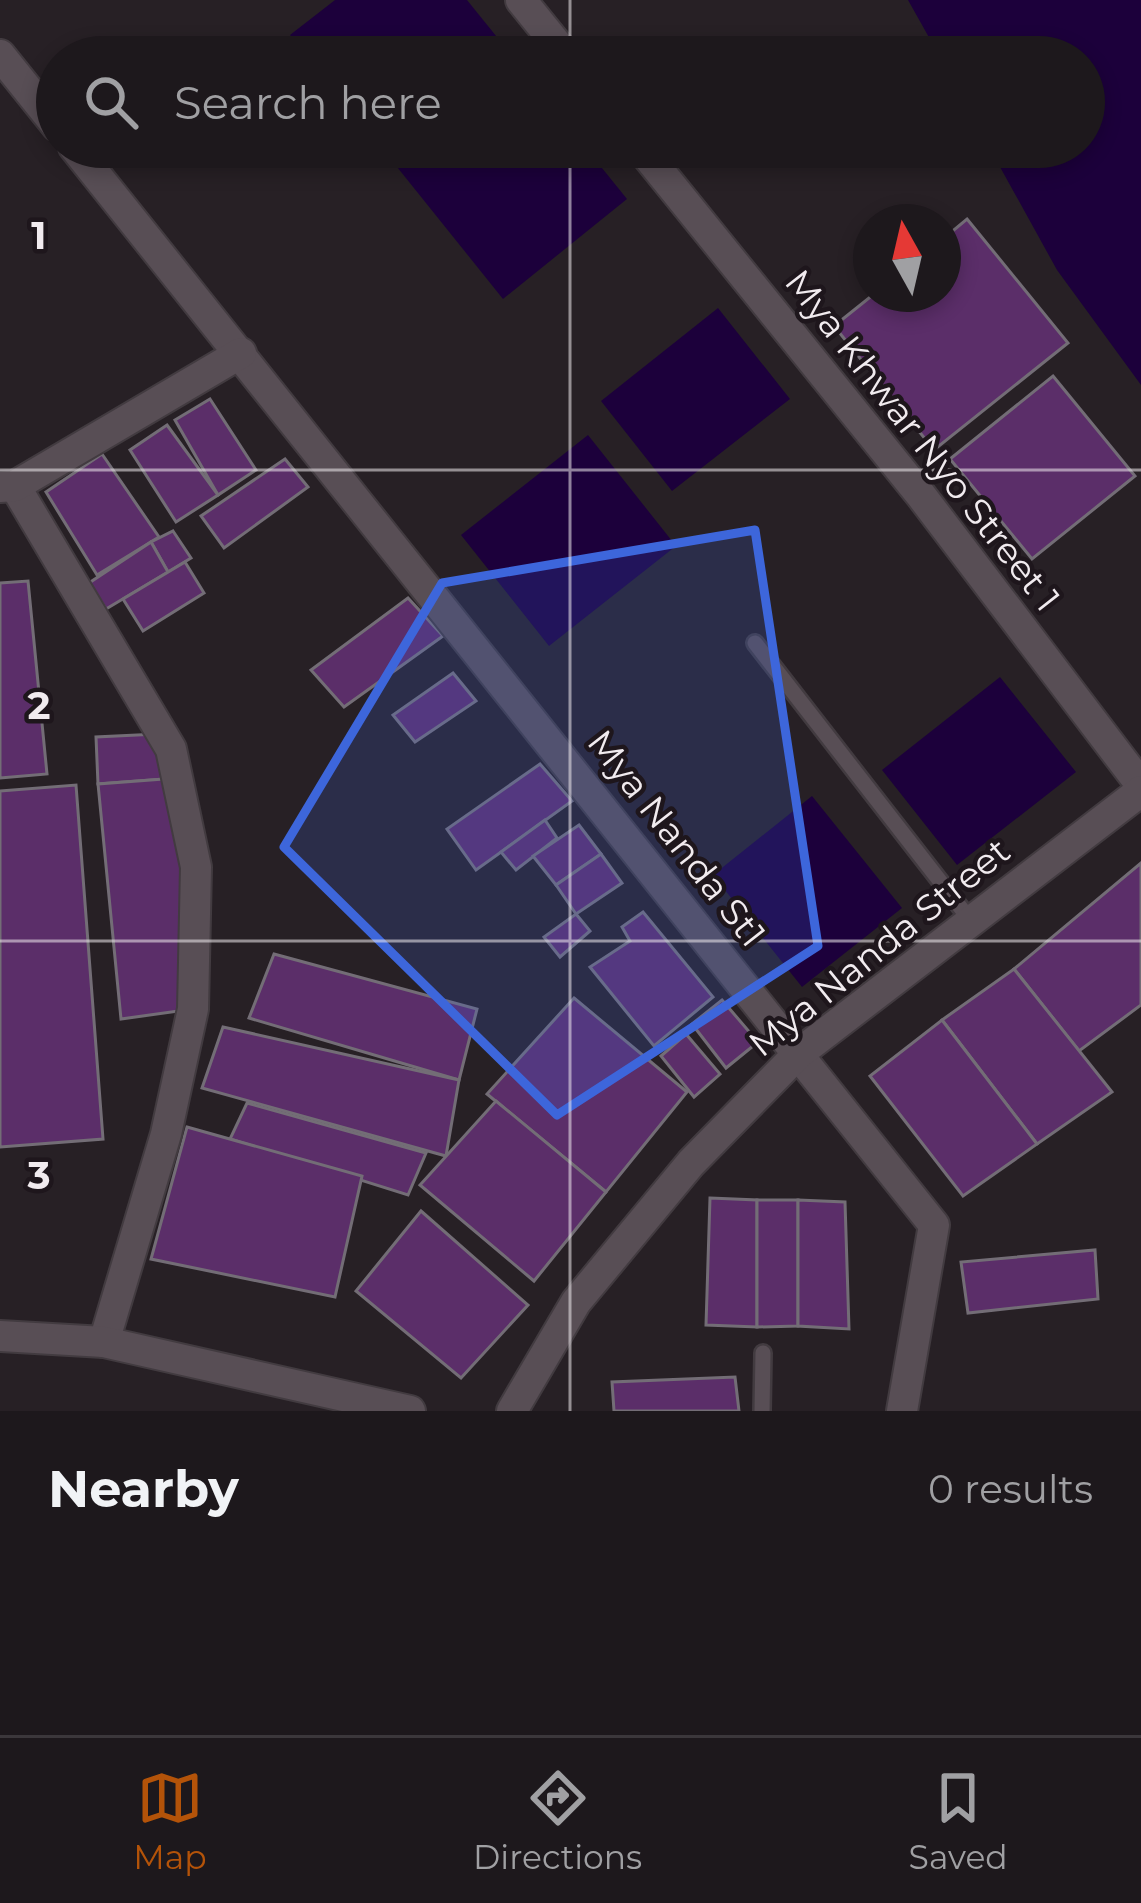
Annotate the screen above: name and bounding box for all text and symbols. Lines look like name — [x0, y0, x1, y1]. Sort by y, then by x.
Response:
search box — [36, 36, 1105, 168]
icon: search — [78, 69, 144, 135]
text: Search here — [174, 75, 442, 130]
north arrow — [853, 204, 961, 312]
text: 1 — [31, 211, 47, 259]
street label: Mya Khwar Nyo Street 1 — [776, 261, 1070, 619]
text: 2 — [27, 681, 51, 729]
street label: Mya Nanda St1 — [579, 721, 775, 955]
street label: Mya Nanda Street — [740, 828, 1018, 1066]
text: 3 — [26, 1151, 51, 1199]
text: Nearby — [48, 1458, 239, 1520]
text: 0 results — [928, 1465, 1093, 1513]
tab: Map — [133, 1765, 207, 1877]
tab: Directions — [473, 1765, 642, 1877]
tab: Saved — [909, 1765, 1008, 1877]

